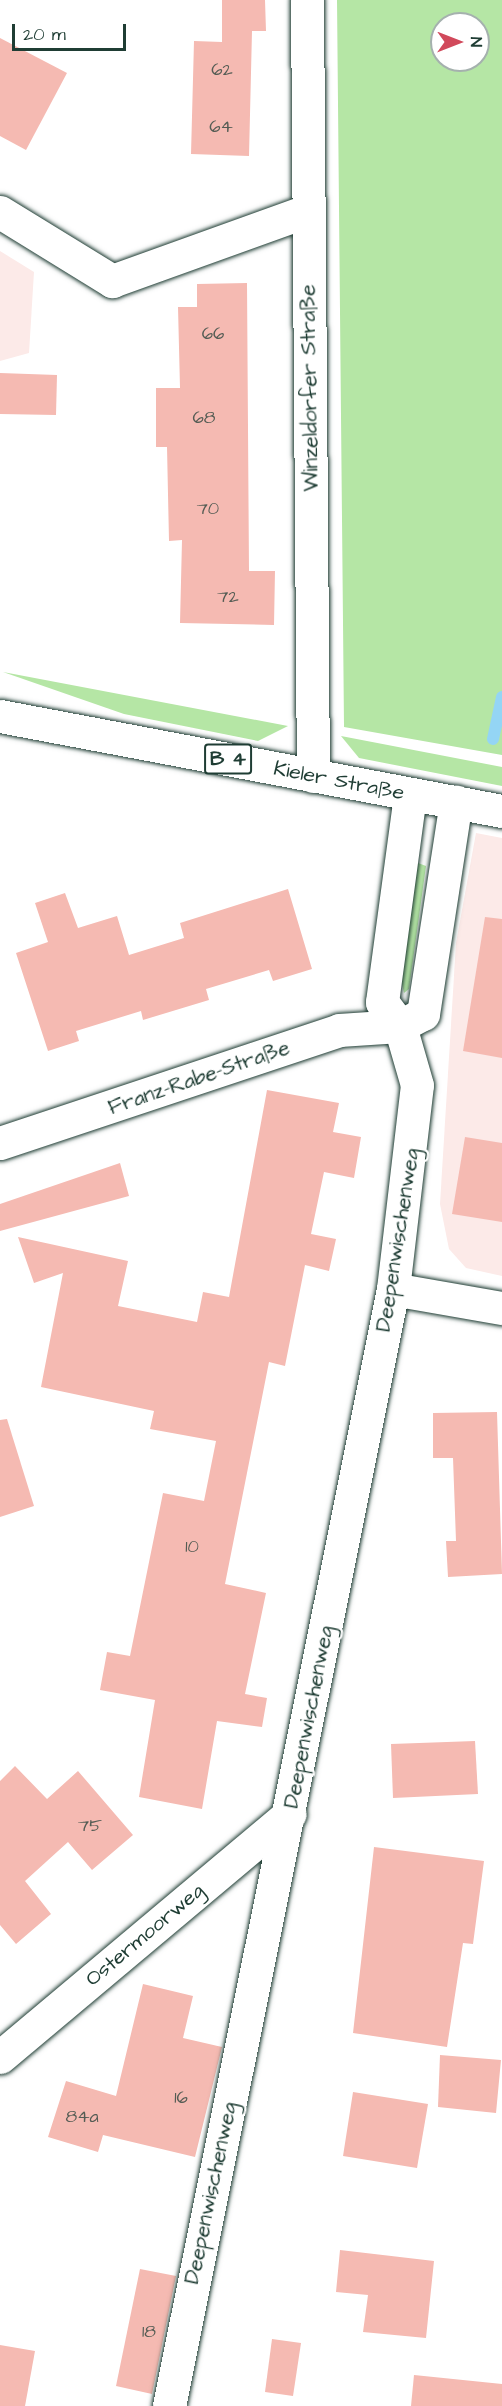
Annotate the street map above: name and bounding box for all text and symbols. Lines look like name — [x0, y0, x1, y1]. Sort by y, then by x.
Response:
scale bar — [15, 12, 129, 50]
north arrow — [430, 12, 490, 72]
text: 20 m — [23, 22, 66, 47]
text: N — [465, 37, 487, 47]
house number: 62 — [211, 59, 233, 81]
house number: 64 — [209, 116, 233, 138]
street label: Winzeldorfer Straße — [296, 284, 324, 492]
house number: 66 — [202, 323, 224, 345]
house number: 68 — [193, 407, 215, 429]
house number: 70 — [197, 498, 219, 520]
house number: 72 — [217, 586, 239, 608]
road number: B 4 — [204, 742, 252, 776]
street label: Kieler Straße — [272, 756, 406, 806]
street label: Franz-Rabe-Straße — [105, 1035, 293, 1121]
street label: Deepenwischenweg — [371, 1147, 425, 1333]
house number: 10 — [185, 1536, 199, 1558]
street label: Deepenwischenweg — [279, 1624, 339, 1810]
house number: 75 — [78, 1815, 102, 1837]
street label: Ostermoorweg — [81, 1878, 209, 1992]
house number: 16 — [174, 2087, 188, 2109]
street label: Deepenwischenweg — [179, 2100, 243, 2286]
house number: 84a — [65, 2106, 99, 2128]
house number: 18 — [142, 2321, 156, 2343]

